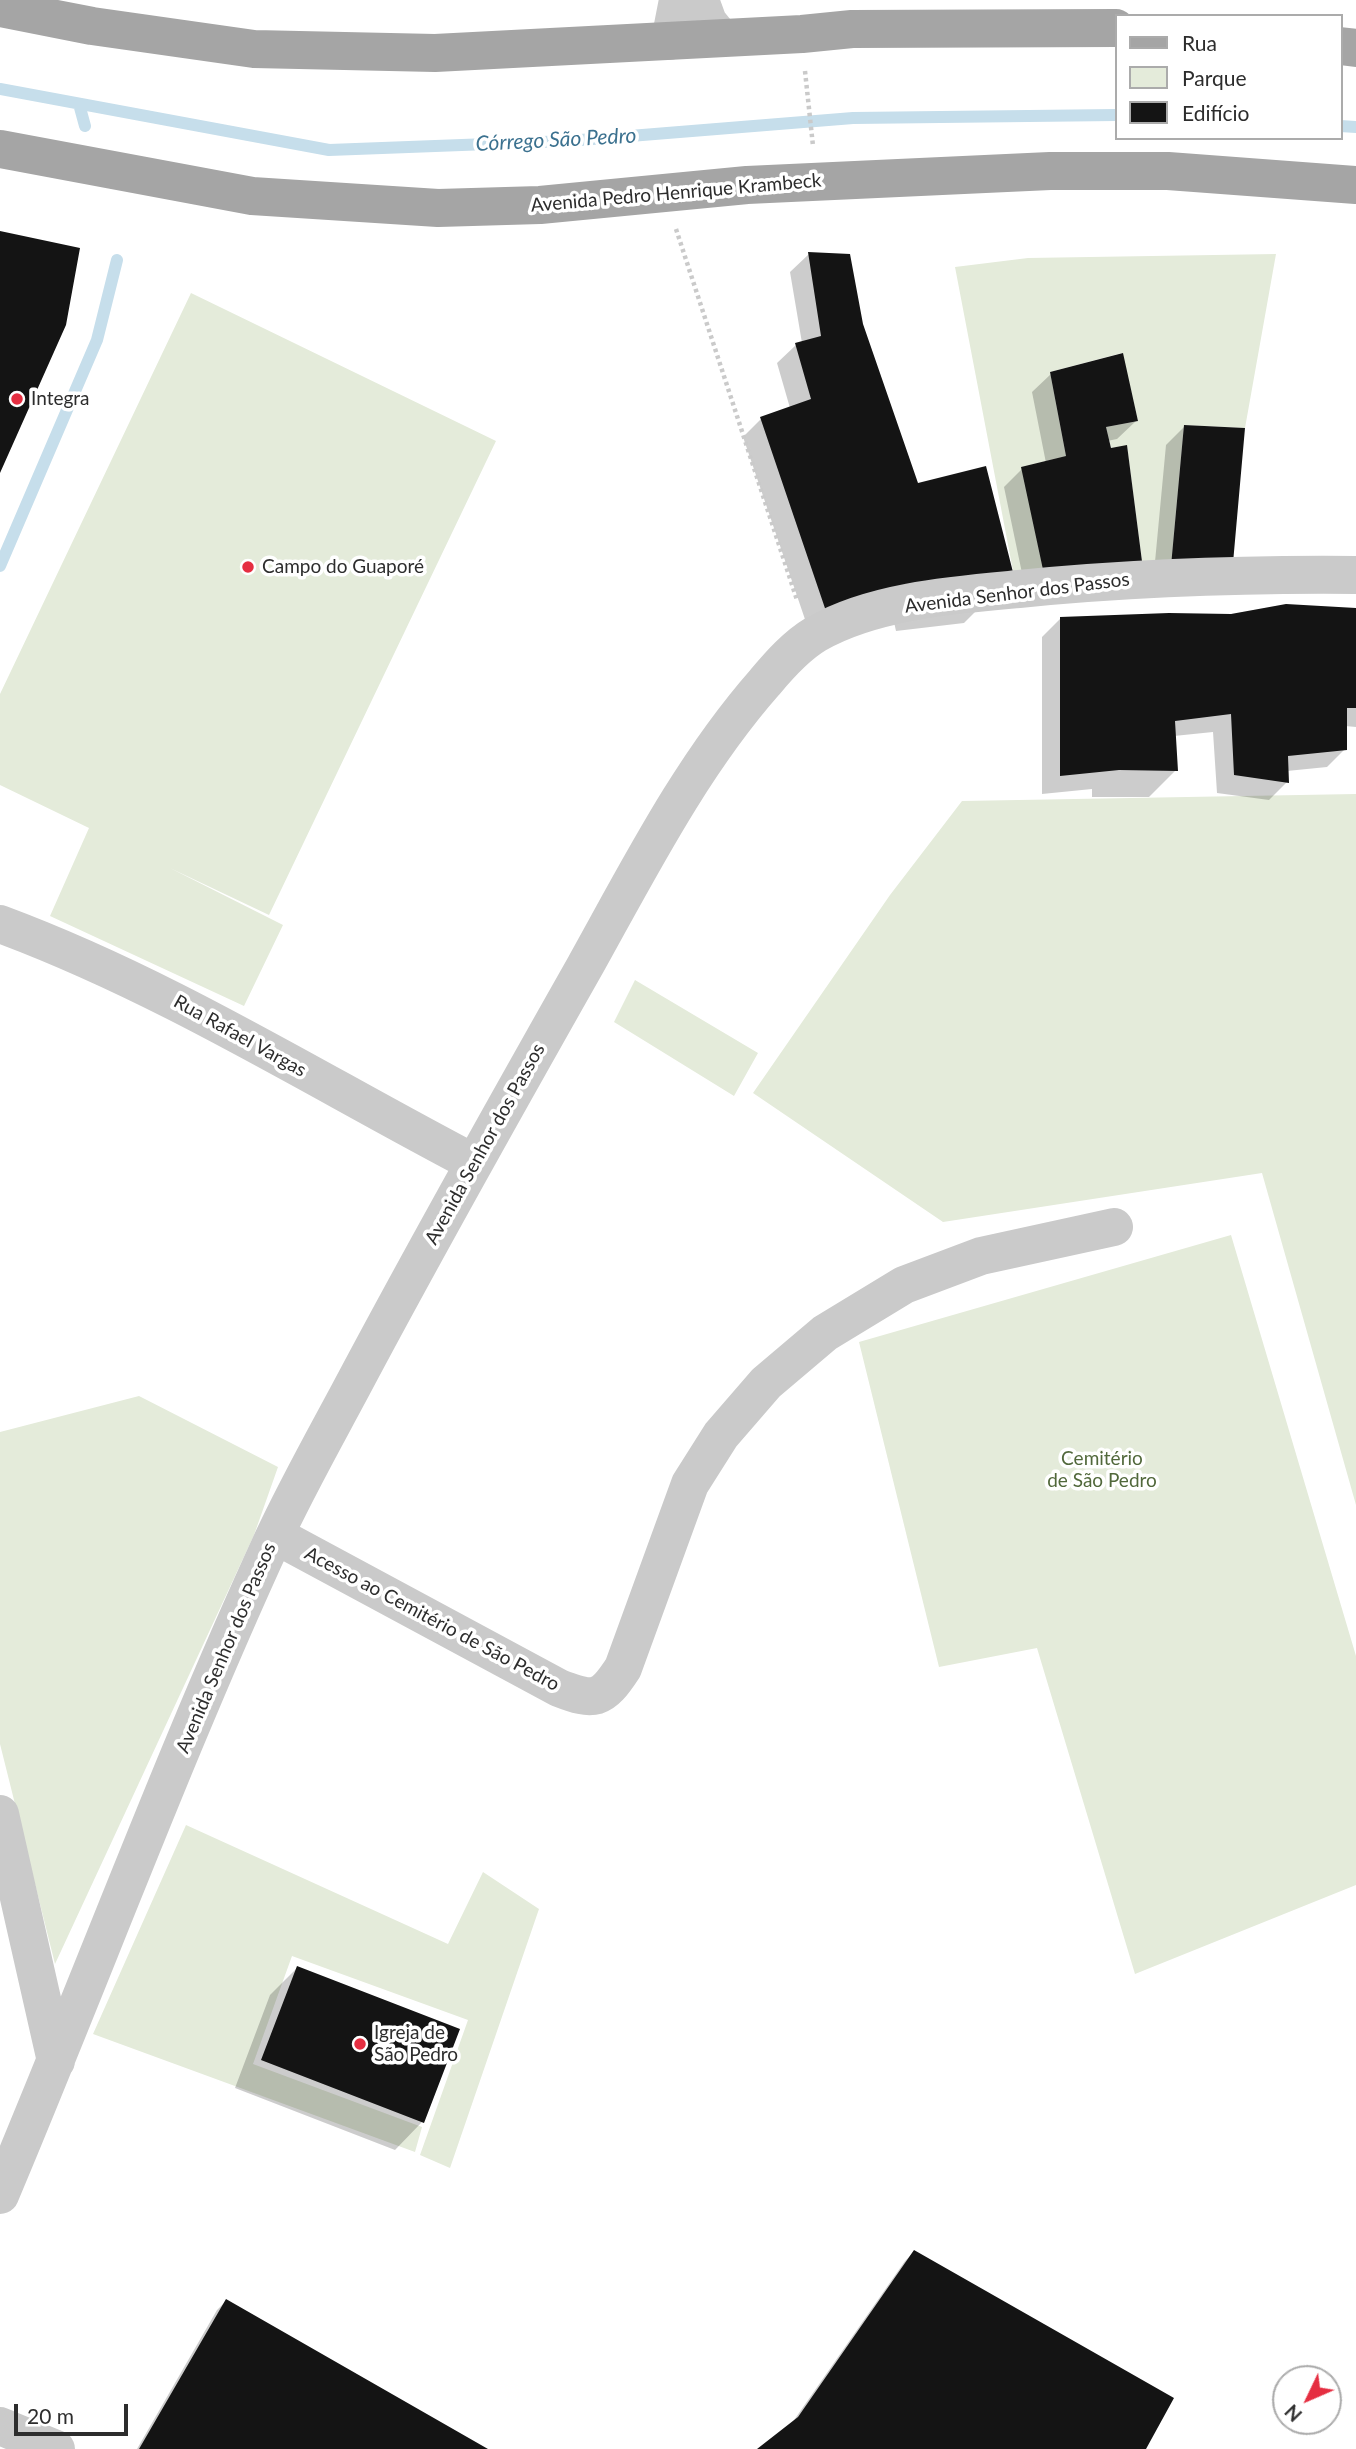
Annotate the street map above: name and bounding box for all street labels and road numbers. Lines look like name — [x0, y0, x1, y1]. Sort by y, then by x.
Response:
street label: Avenida Pedro Henrique Krambeck — [530, 169, 822, 217]
street label: Avenida Senhor dos Passos — [903, 568, 1131, 618]
street label: Rua Rafael Vargas — [170, 990, 310, 1082]
street label: Avenida Senhor dos Passos — [420, 1039, 550, 1249]
street label: Avenida Senhor dos Passos — [171, 1539, 281, 1757]
street label: Acesso ao Cemitério de São Pedro — [301, 1542, 563, 1696]

